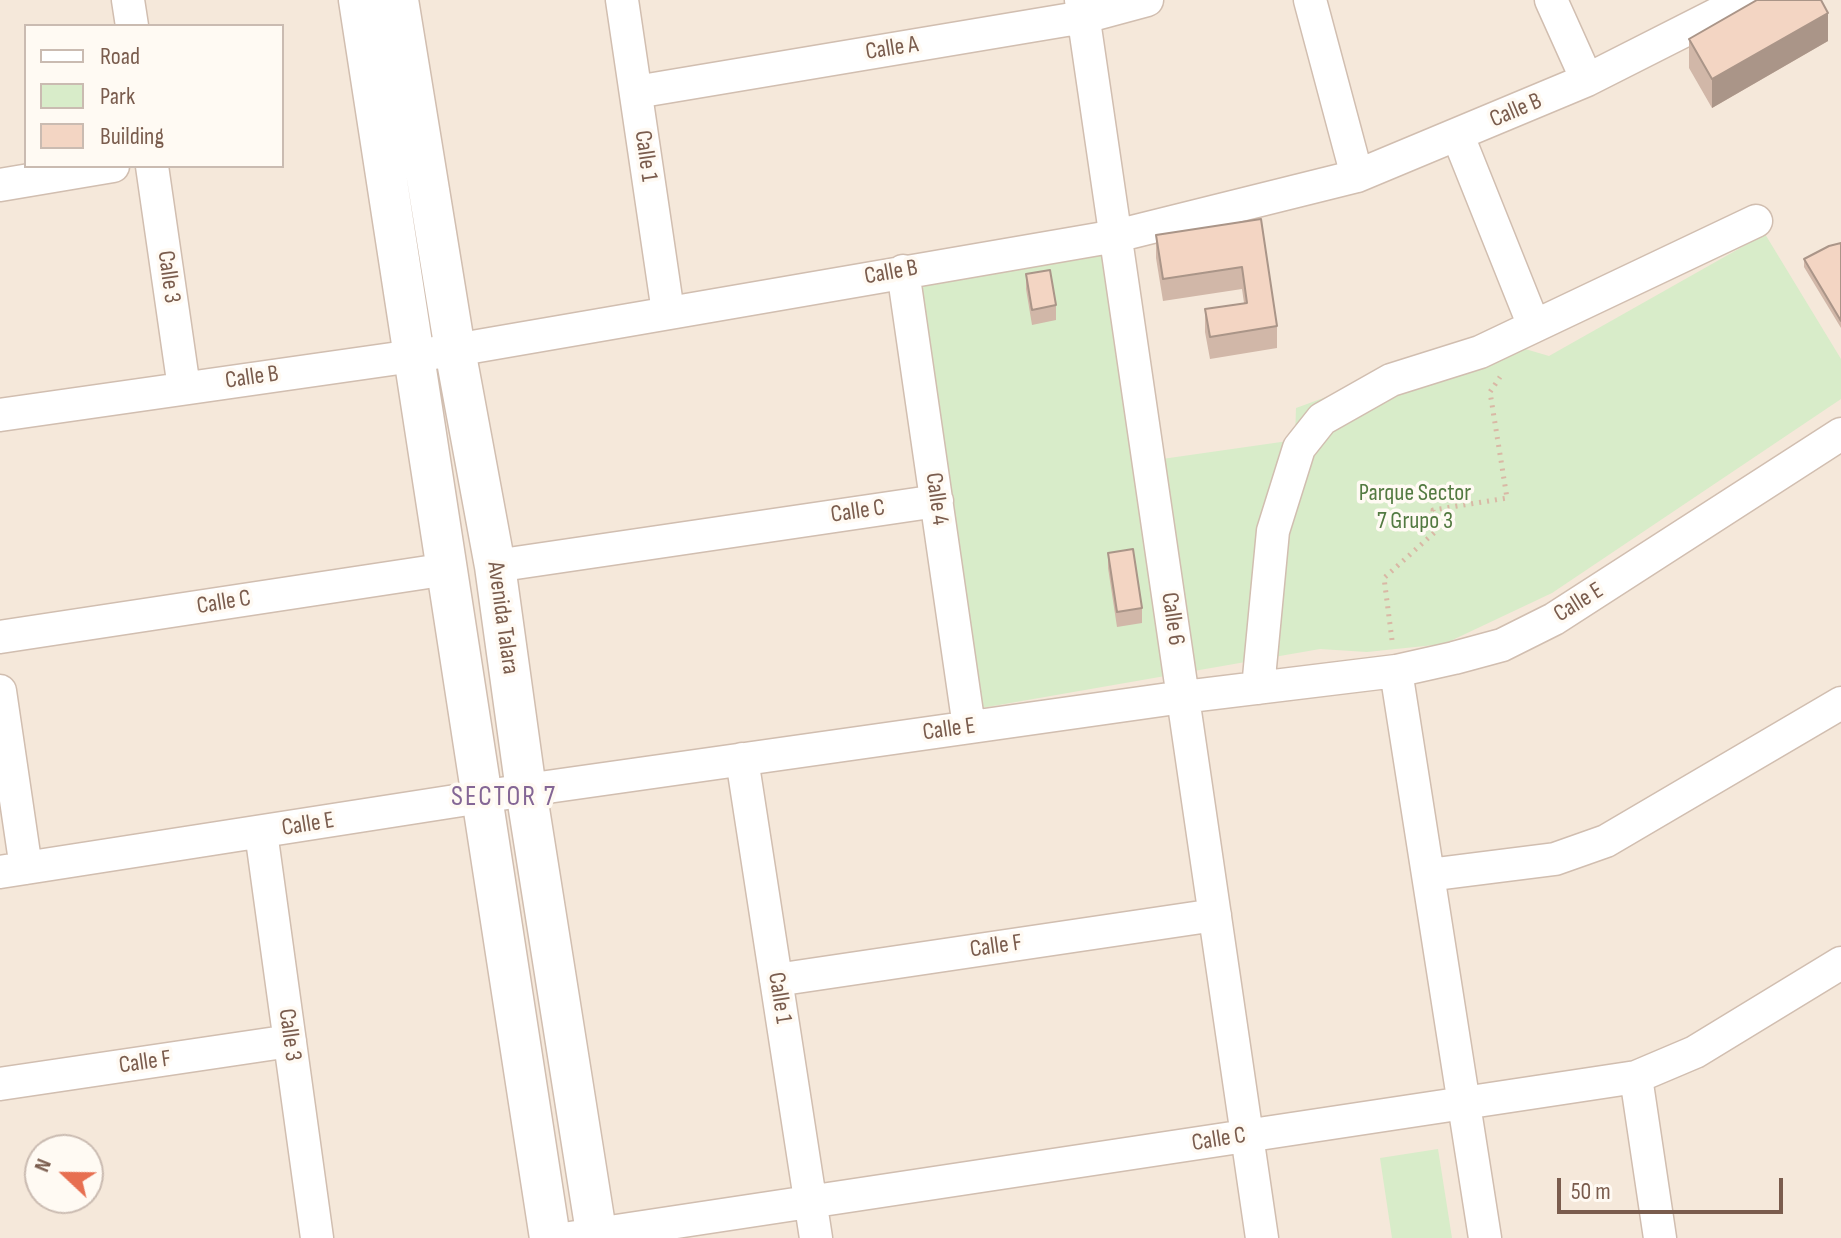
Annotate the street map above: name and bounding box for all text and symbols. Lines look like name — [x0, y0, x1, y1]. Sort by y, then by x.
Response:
legend — [24, 24, 284, 168]
street label: Calle A — [864, 31, 920, 67]
text: Road — [100, 42, 140, 71]
text: Park — [100, 82, 135, 111]
street label: Calle B — [1486, 87, 1546, 135]
text: Building — [100, 122, 164, 151]
street label: Calle 1 — [627, 129, 663, 183]
street label: Calle 3 — [150, 249, 186, 305]
street label: Calle B — [862, 254, 920, 292]
street label: Calle B — [223, 360, 281, 396]
street label: Calle 4 — [918, 471, 954, 527]
park label: Parque Sector 7 Grupo 3 — [1359, 480, 1471, 536]
street label: Calle C — [829, 494, 887, 530]
street label: Avenida Talara — [480, 560, 524, 676]
street label: Calle E — [1549, 577, 1609, 629]
street label: Calle C — [195, 585, 253, 621]
street label: Calle 6 — [1154, 591, 1190, 647]
street label: Calle E — [921, 712, 977, 748]
district label: SECTOR 7 — [451, 781, 557, 815]
street label: Calle E — [280, 807, 336, 843]
street label: Calle F — [968, 929, 1024, 965]
street label: Calle 1 — [761, 970, 797, 1026]
street label: Calle 3 — [271, 1007, 307, 1063]
street label: Calle F — [117, 1045, 173, 1081]
street label: Calle C — [1190, 1122, 1248, 1158]
north arrow — [24, 1134, 104, 1214]
text: N — [28, 1155, 58, 1176]
scale bar — [1561, 1162, 1787, 1212]
text: 50 m — [1571, 1177, 1611, 1206]

